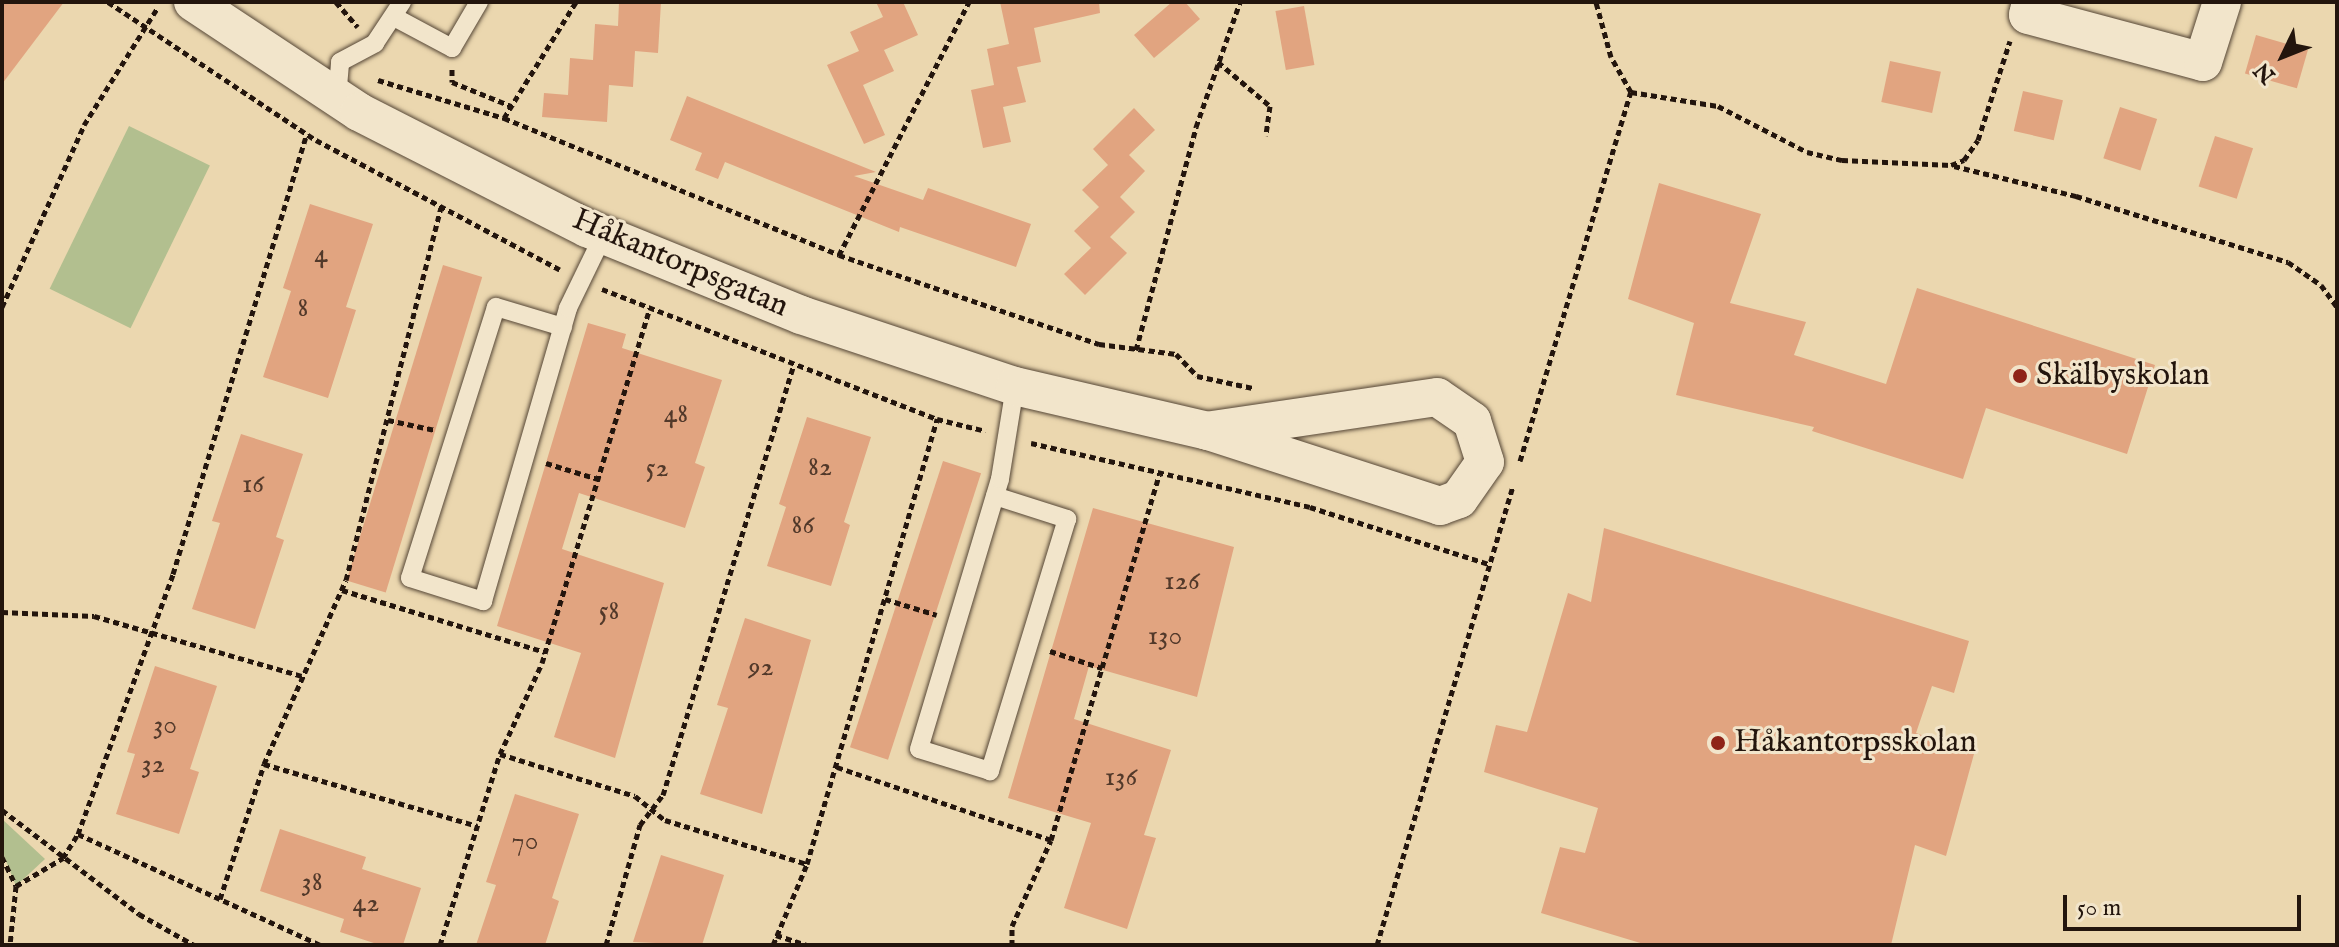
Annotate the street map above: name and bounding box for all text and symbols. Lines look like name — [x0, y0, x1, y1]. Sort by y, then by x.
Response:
north arrow — [2243, 16, 2323, 96]
text: N — [2249, 56, 2282, 89]
street label: Håkantorpsgatan — [566, 201, 794, 327]
house number: 4 — [314, 238, 328, 272]
house number: 8 — [298, 292, 308, 326]
place label: Skälbyskolan — [2036, 357, 2210, 395]
marker: Skälbyskolan — [2011, 367, 2029, 385]
house number: 48 — [664, 398, 688, 432]
house number: 82 — [808, 451, 832, 485]
house number: 52 — [645, 452, 669, 486]
house number: 16 — [242, 468, 264, 502]
house number: 86 — [792, 509, 814, 543]
house number: 126 — [1164, 565, 1200, 599]
house number: 58 — [598, 595, 620, 629]
house number: 130 — [1148, 620, 1182, 654]
house number: 92 — [748, 651, 774, 685]
house number: 30 — [153, 709, 177, 743]
place label: Håkantorpsskolan — [1734, 724, 1976, 762]
marker: Håkantorpsskolan — [1709, 734, 1727, 752]
house number: 32 — [141, 748, 165, 782]
house number: 136 — [1105, 761, 1137, 795]
house number: 70 — [512, 825, 538, 859]
house number: 38 — [301, 866, 323, 900]
scale bar — [2067, 879, 2305, 929]
house number: 42 — [353, 887, 379, 921]
text: 50 m — [2077, 893, 2121, 924]

